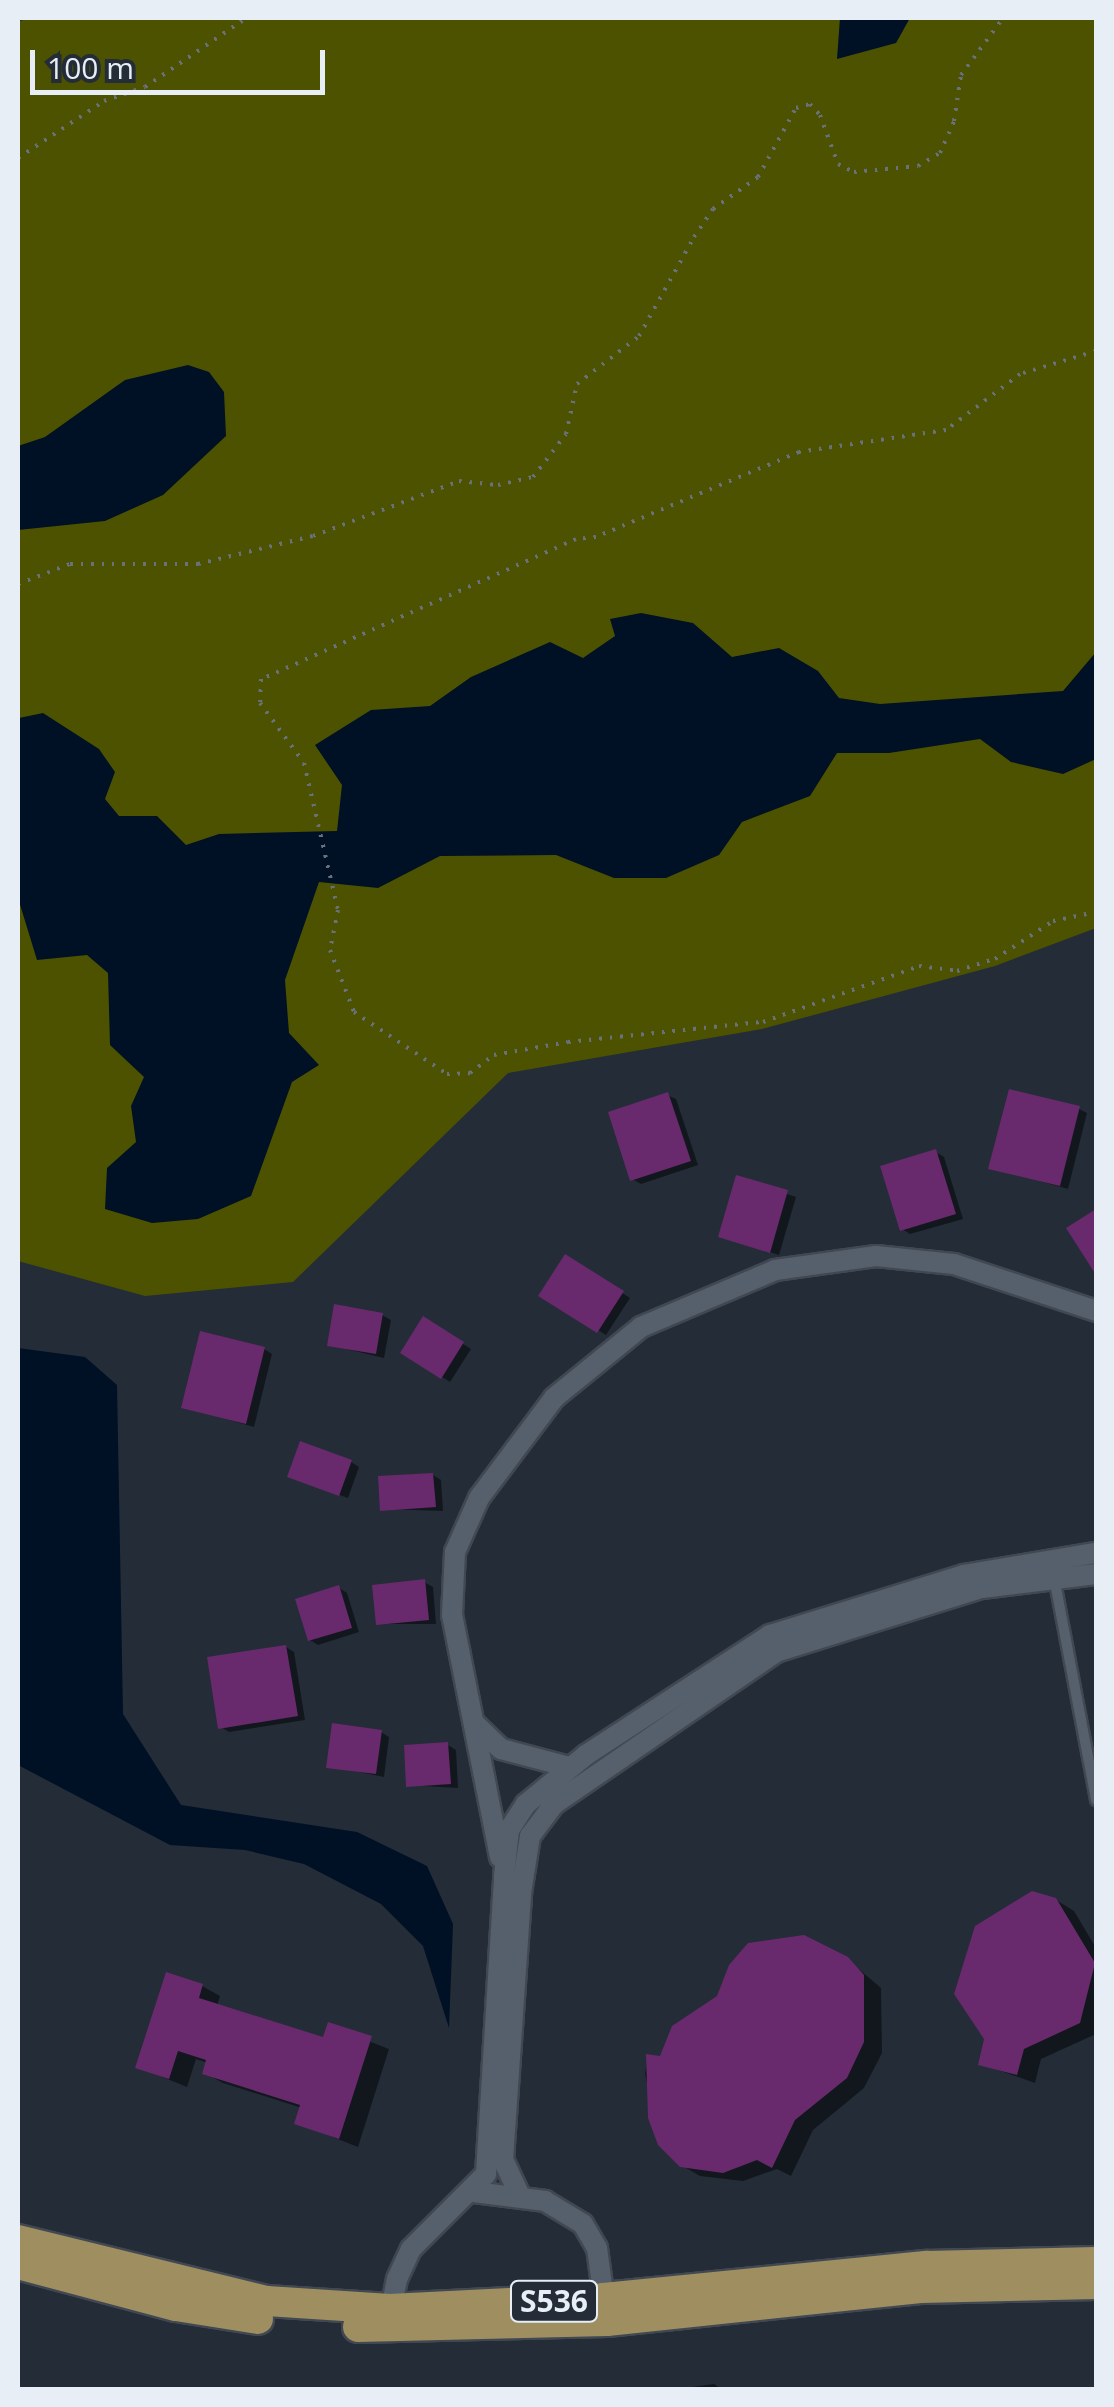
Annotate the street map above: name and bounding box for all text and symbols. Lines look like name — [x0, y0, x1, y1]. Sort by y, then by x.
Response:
scale bar — [35, 30, 330, 92]
text: 100 m — [47, 47, 134, 88]
road number: S536 — [509, 2276, 599, 2326]

